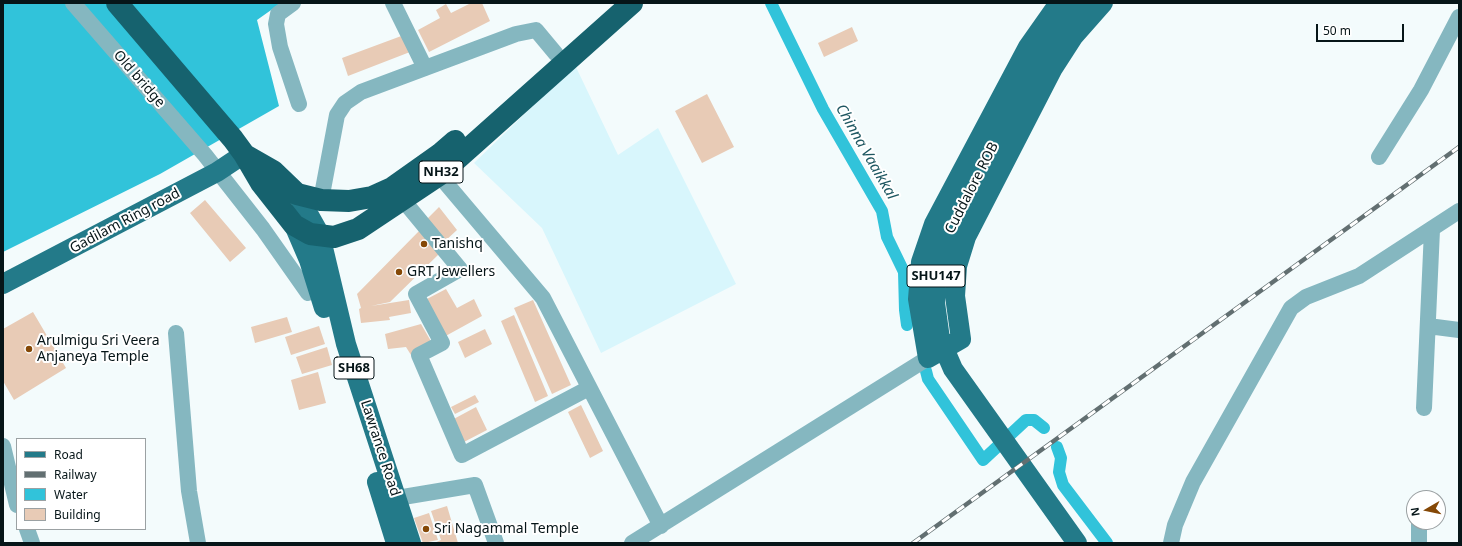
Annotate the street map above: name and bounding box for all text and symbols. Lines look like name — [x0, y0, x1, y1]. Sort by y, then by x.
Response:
scale bar — [1318, 16, 1406, 42]
text: 50 m — [1323, 22, 1351, 39]
street label: Old bridge — [110, 47, 168, 111]
water label: Chinna Vaaikkal — [831, 101, 901, 203]
street label: Cuddalore ROB — [942, 139, 1002, 237]
road number: NH32 — [419, 161, 463, 183]
street label: Gadilam Ring road — [67, 185, 183, 257]
place label: Tanishq — [432, 236, 483, 252]
marker: Tanishq — [419, 239, 429, 249]
place label: GRT Jewellers — [407, 264, 495, 280]
road number: SHU147 — [907, 265, 965, 287]
marker: GRT Jewellers — [394, 267, 404, 277]
place label: Arulmigu Sri Veera Anjaneya Temple — [37, 333, 160, 366]
marker: Arulmigu Sri Veera Anjaneya Temple — [24, 344, 34, 354]
road number: SH68 — [334, 357, 374, 379]
street label: Lawrance Road — [357, 398, 403, 498]
legend — [16, 438, 146, 530]
text: Road — [54, 446, 83, 463]
text: Railway — [54, 466, 97, 483]
text: Water — [54, 486, 88, 503]
north arrow — [1406, 490, 1446, 530]
text: Building — [54, 506, 101, 523]
text: N — [1407, 506, 1423, 517]
place label: Sri Nagammal Temple — [434, 521, 579, 537]
marker: Sri Nagammal Temple — [421, 524, 431, 534]

